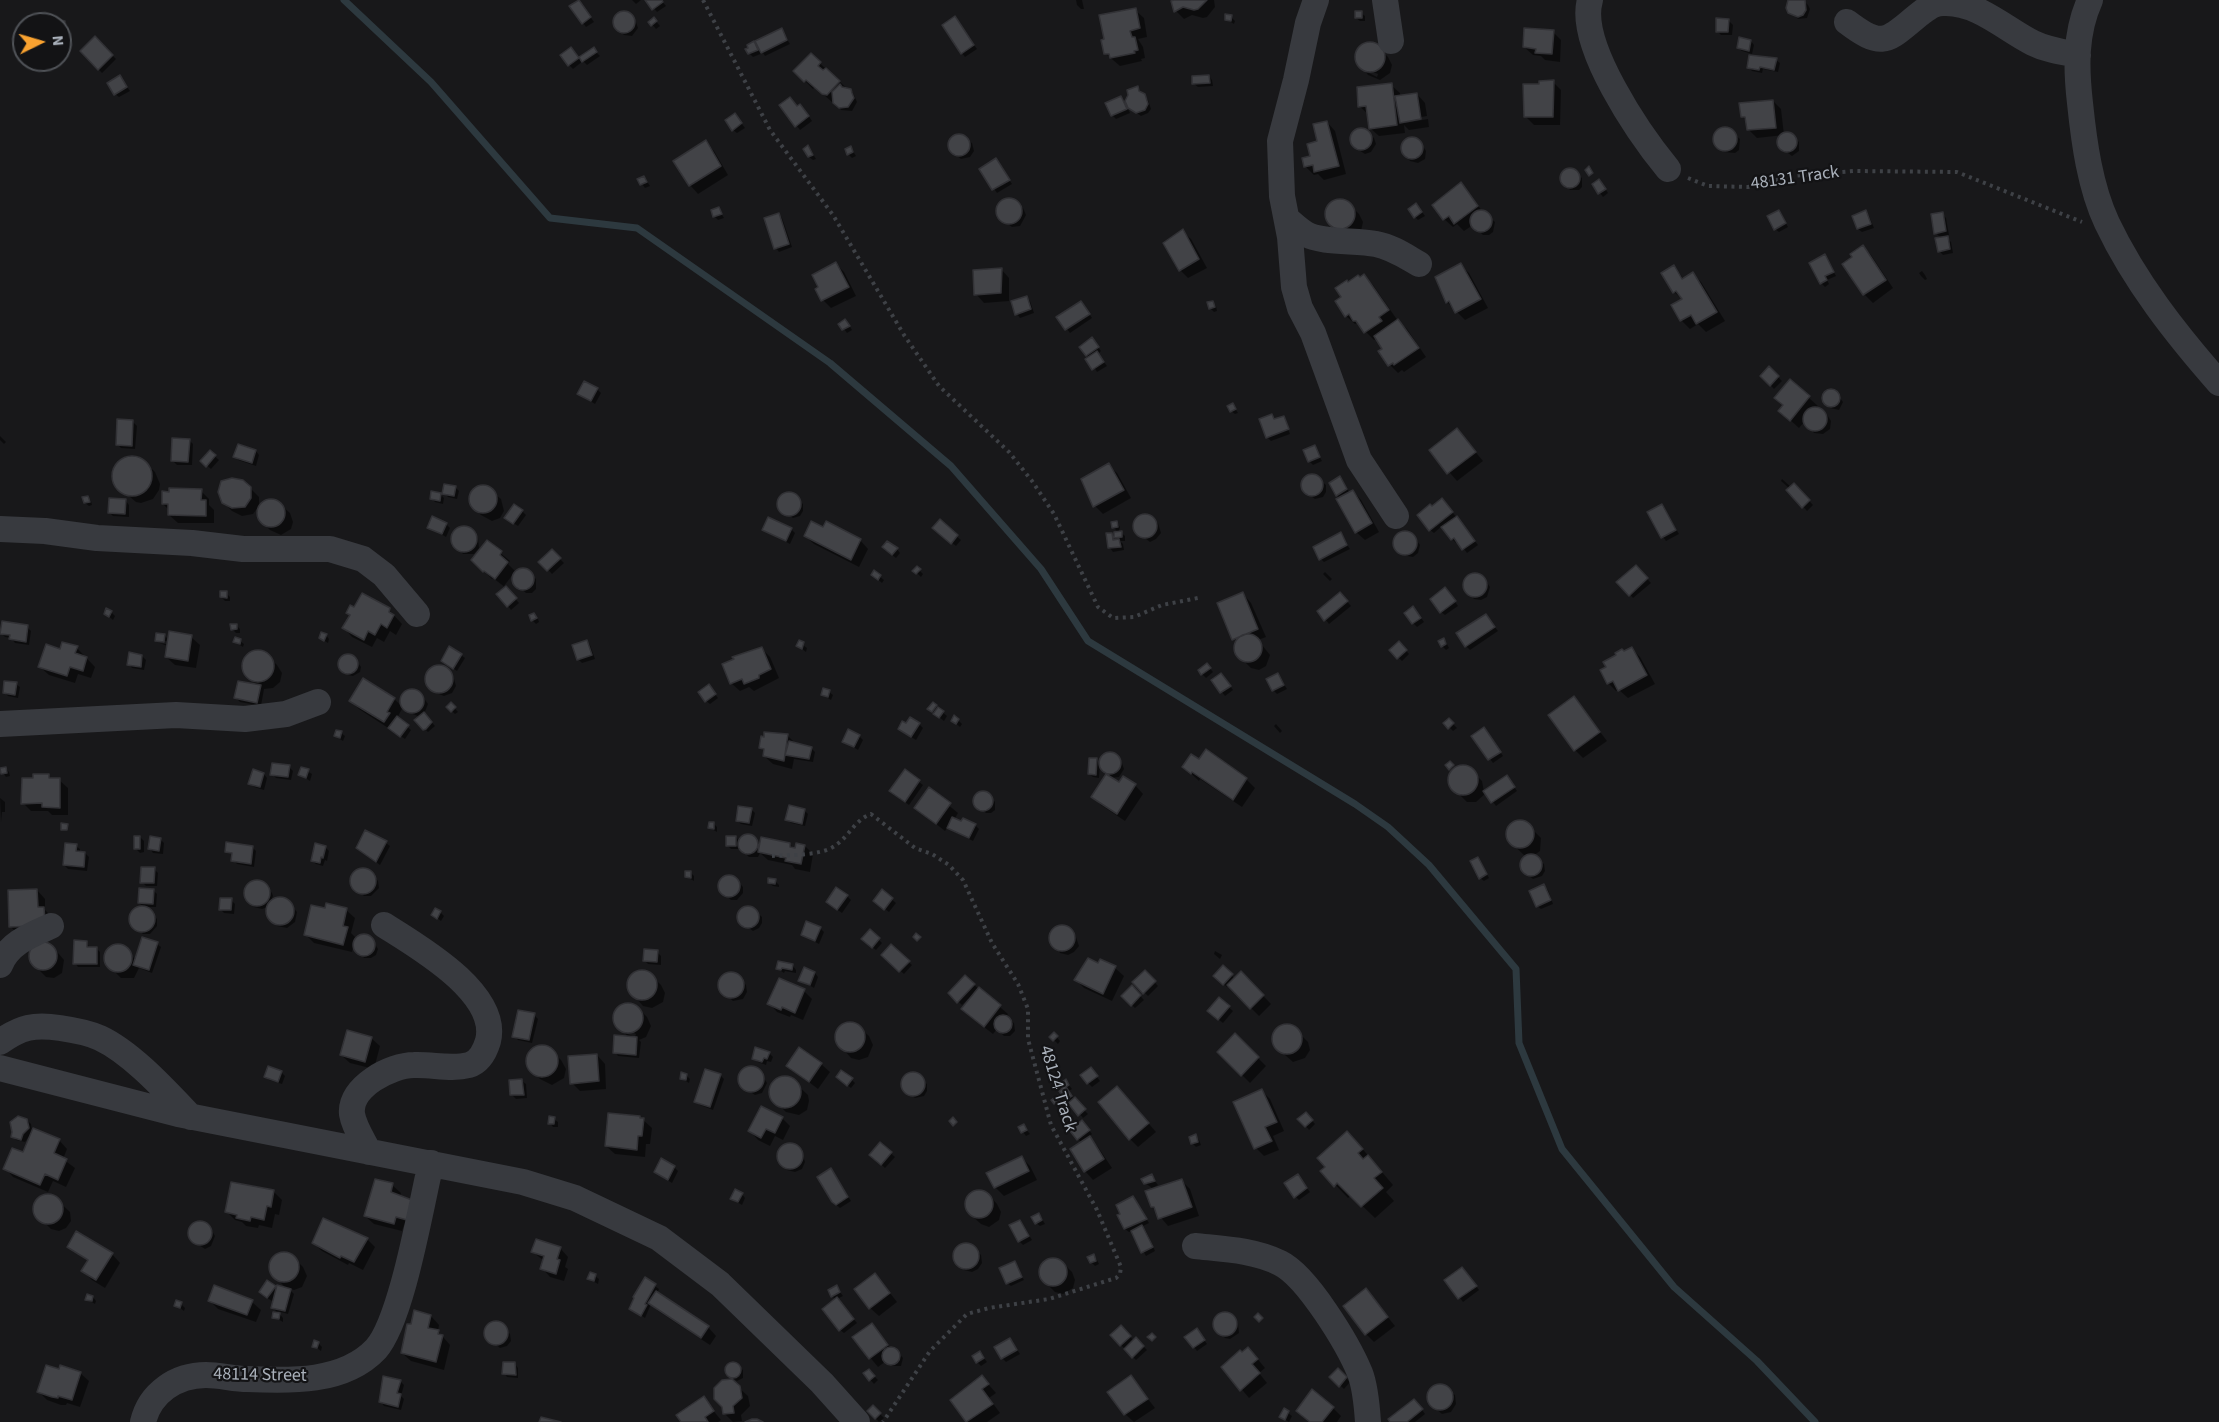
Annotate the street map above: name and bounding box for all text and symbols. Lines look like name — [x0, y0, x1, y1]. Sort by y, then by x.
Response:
north arrow — [12, 12, 72, 72]
text: N — [47, 34, 69, 47]
street label: 48131 Track — [1749, 162, 1841, 196]
street label: 48124 Track — [1034, 1043, 1080, 1135]
street label: 48114 Street — [213, 1364, 307, 1388]

